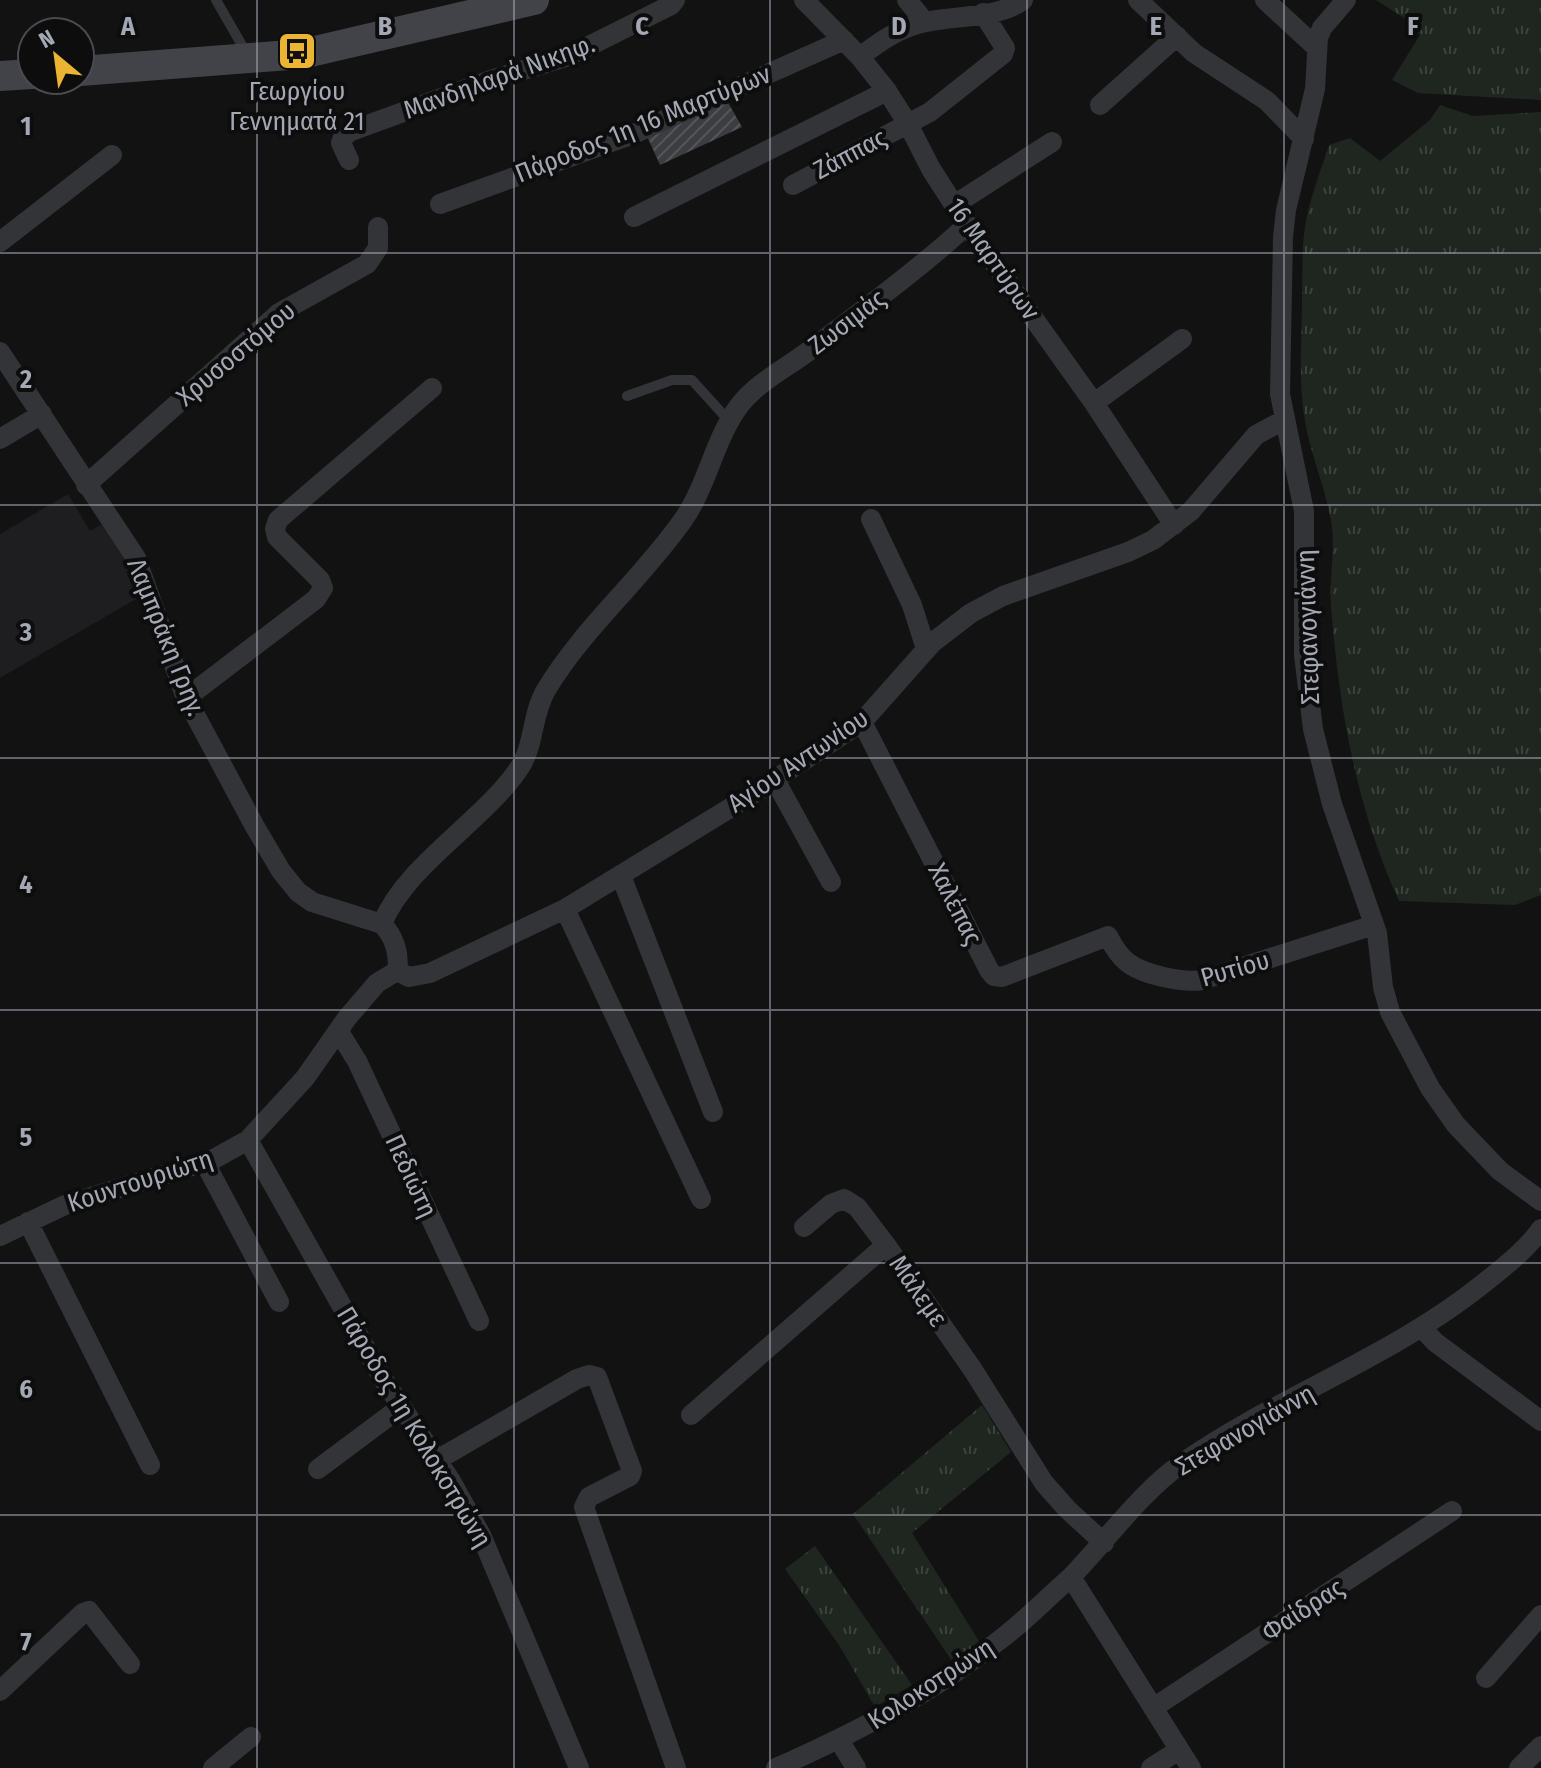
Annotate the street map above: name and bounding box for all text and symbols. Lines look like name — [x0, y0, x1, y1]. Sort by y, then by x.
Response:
text: A — [120, 11, 136, 42]
text: B — [378, 11, 393, 42]
text: C — [635, 11, 649, 42]
text: D — [891, 11, 907, 42]
text: E — [1150, 11, 1162, 42]
text: F — [1407, 11, 1419, 42]
north arrow — [16, 16, 96, 96]
text: N — [34, 24, 59, 54]
street label: Μανδηλαρά Νικηφ. — [399, 28, 599, 126]
bus stop icon: Γεωργίου Γεννηματά 21 — [276, 30, 318, 72]
street label: Πάροδος 1η 16 Μαρτύρων — [511, 58, 776, 189]
place label: Γεωργίου Γεννηματά 21 — [229, 76, 365, 137]
text: 1 — [21, 111, 32, 142]
street label: Ζάππας — [808, 122, 892, 186]
street label: 16 Μαρτύρων — [940, 192, 1047, 326]
street label: Ζωσιμάς — [802, 283, 892, 361]
street label: Χρυσοστόμου — [170, 295, 302, 413]
text: 2 — [19, 364, 32, 395]
street label: Στεφανογιάννη — [1290, 549, 1326, 705]
street label: Λαμπράκη Γρηγ. — [120, 554, 212, 720]
text: 3 — [19, 617, 32, 648]
street label: Αγίου Αντωνίου — [722, 703, 874, 819]
street label: Χαλέπας — [921, 858, 989, 950]
text: 4 — [19, 869, 33, 900]
street label: Ρυτίου — [1197, 944, 1273, 994]
text: 5 — [20, 1122, 33, 1153]
street label: Πεδιώτη — [378, 1130, 444, 1222]
street label: Κουντουριώτη — [63, 1143, 217, 1219]
street label: Μάλεμε — [882, 1249, 954, 1333]
street label: Πάροδος 1η Κολοκοτρώνη — [330, 1301, 498, 1553]
text: 6 — [19, 1374, 33, 1405]
street label: Στεφανογιάννη — [1170, 1378, 1320, 1482]
street label: Φαίδρας — [1256, 1572, 1350, 1648]
text: 7 — [20, 1627, 32, 1658]
street label: Κολοκοτρώνη — [862, 1632, 1000, 1736]

